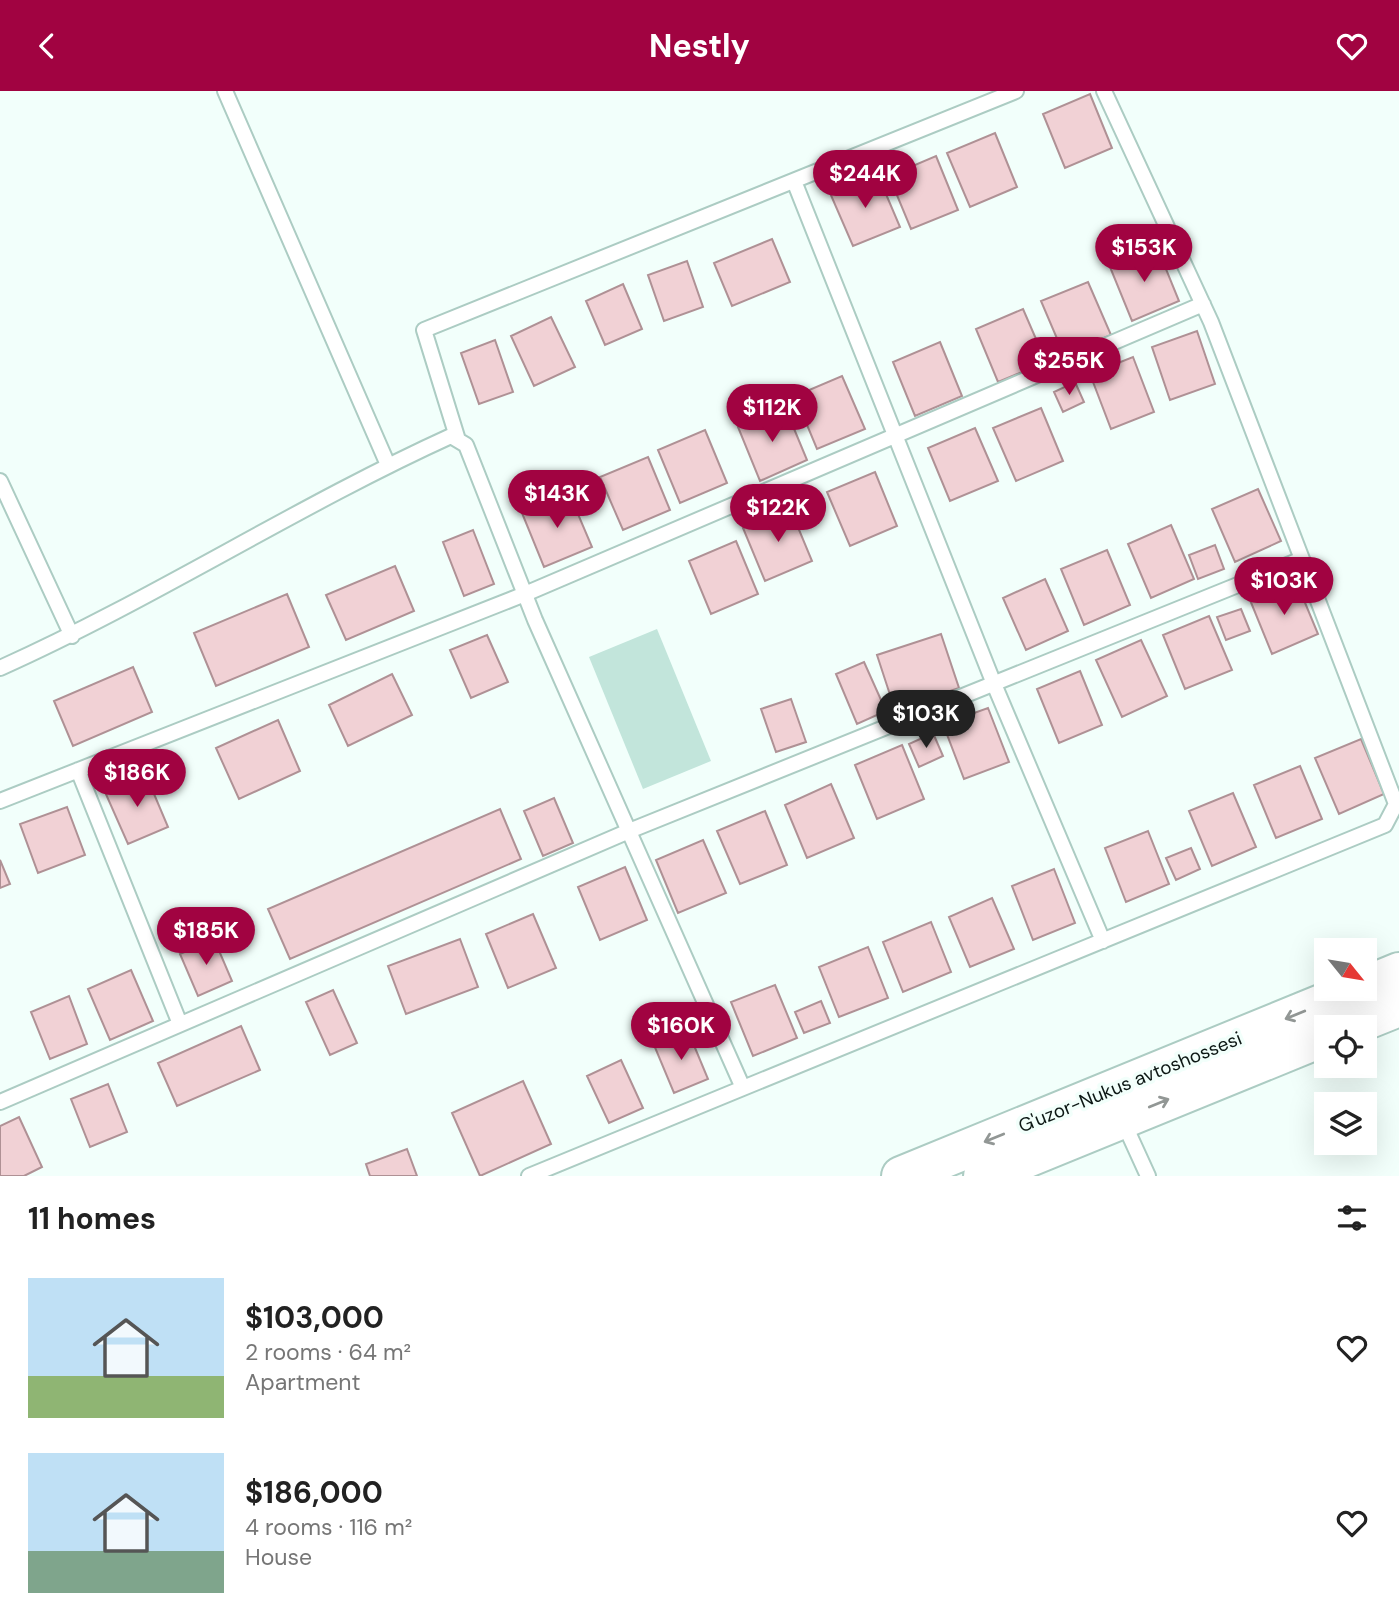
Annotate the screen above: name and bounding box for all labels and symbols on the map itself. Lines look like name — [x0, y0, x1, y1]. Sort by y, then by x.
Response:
pin: $244K — [816, 151, 914, 210]
pin: $153K — [1095, 225, 1193, 284]
pin: $255K — [1020, 337, 1118, 397]
pin: $112K — [723, 385, 821, 444]
pin: $143K — [508, 471, 606, 530]
pin: $122K — [729, 484, 827, 544]
pin: $103K — [1235, 557, 1333, 617]
pin: $103K — [877, 691, 975, 750]
pin: $186K — [88, 749, 186, 809]
pin: $185K — [157, 907, 255, 967]
north arrow — [1314, 938, 1377, 1001]
pin: $160K — [632, 1003, 730, 1062]
one-way arrow — [1285, 1009, 1306, 1022]
street label: G'uzor-Nukus avtoshossesi — [1015, 1026, 1245, 1138]
one-way arrow — [1147, 1095, 1169, 1108]
one-way arrow — [983, 1132, 1005, 1145]

